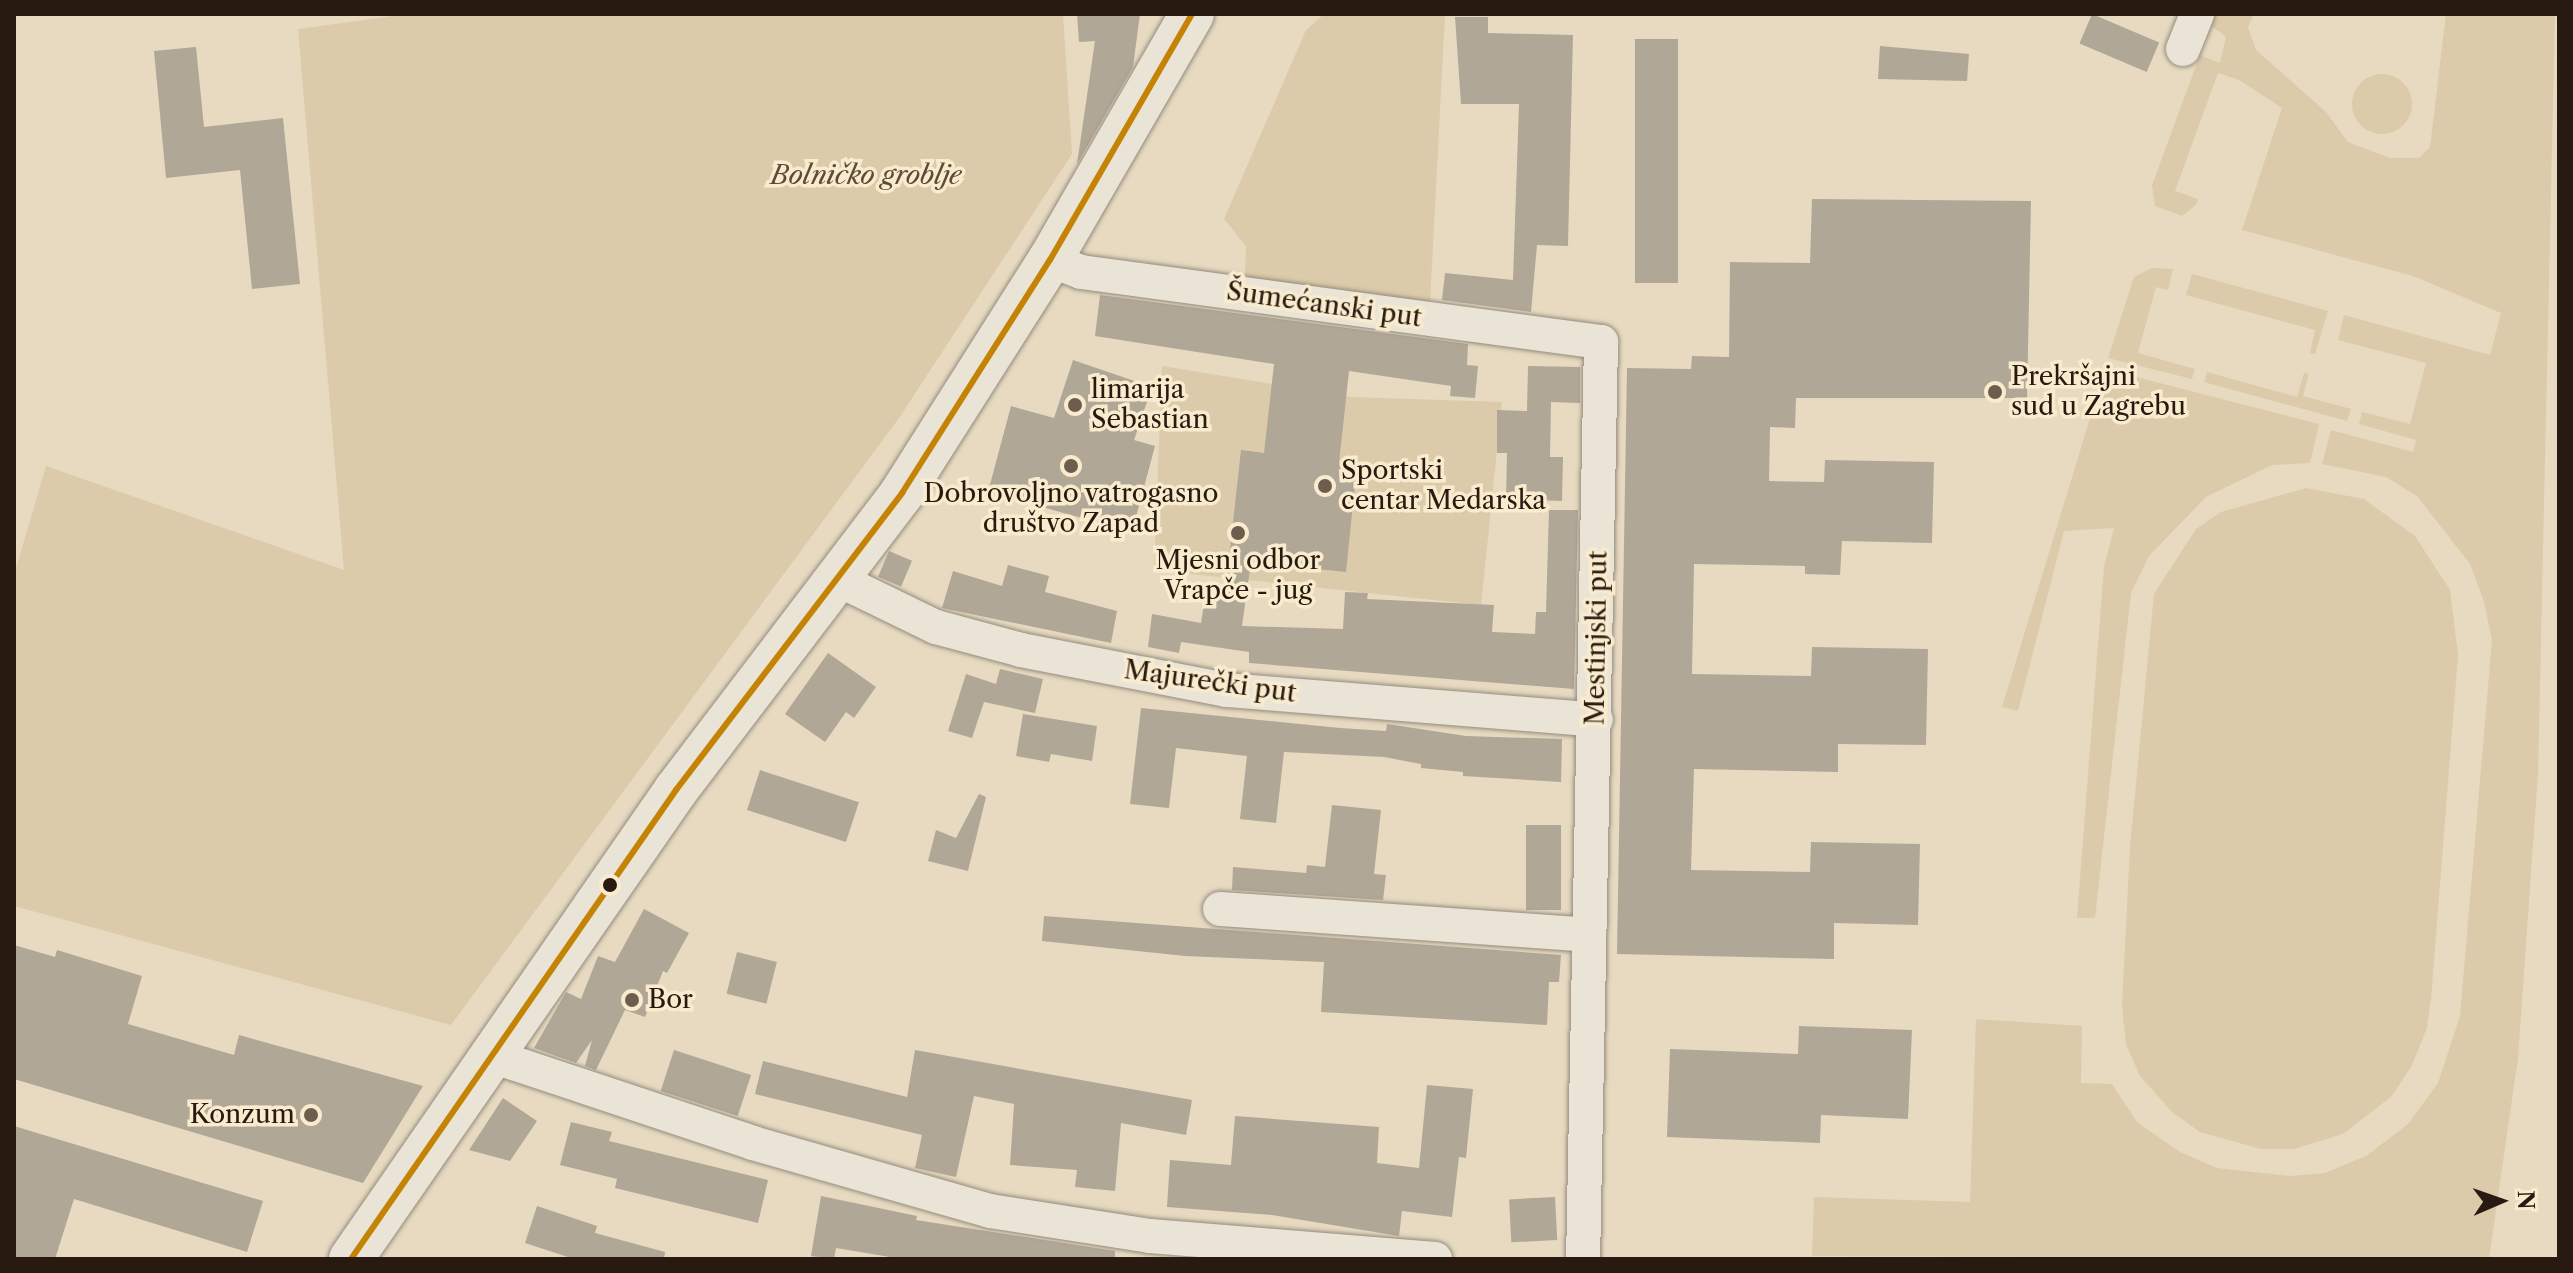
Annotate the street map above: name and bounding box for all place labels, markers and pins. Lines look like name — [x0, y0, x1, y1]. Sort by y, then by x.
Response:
place label: Prekršajni sud u Zagrebu — [2011, 361, 2186, 422]
place label: limarija Sebastian — [1091, 374, 1209, 436]
marker: Prekršajni sud u Zagrebu — [1986, 383, 2004, 401]
marker: limarija Sebastian — [1066, 396, 1084, 414]
place label: Sportski centar Medarska — [1341, 455, 1547, 516]
marker: Dobrovoljno vatrogasno društvo Zapad — [1062, 457, 1080, 475]
marker: Sportski centar Medarska — [1316, 477, 1334, 495]
place label: Dobrovoljno vatrogasno društvo Zapad — [923, 478, 1219, 540]
marker: Mjesni odbor Vrapče - jug — [1229, 524, 1247, 542]
place label: Mjesni odbor Vrapče - jug — [1156, 545, 1320, 606]
unlabelled marker — [602, 877, 618, 893]
place label: Bor — [648, 984, 693, 1016]
marker: Bor — [623, 991, 641, 1009]
place label: Konzum — [190, 1099, 295, 1131]
marker: Konzum — [302, 1106, 320, 1124]

